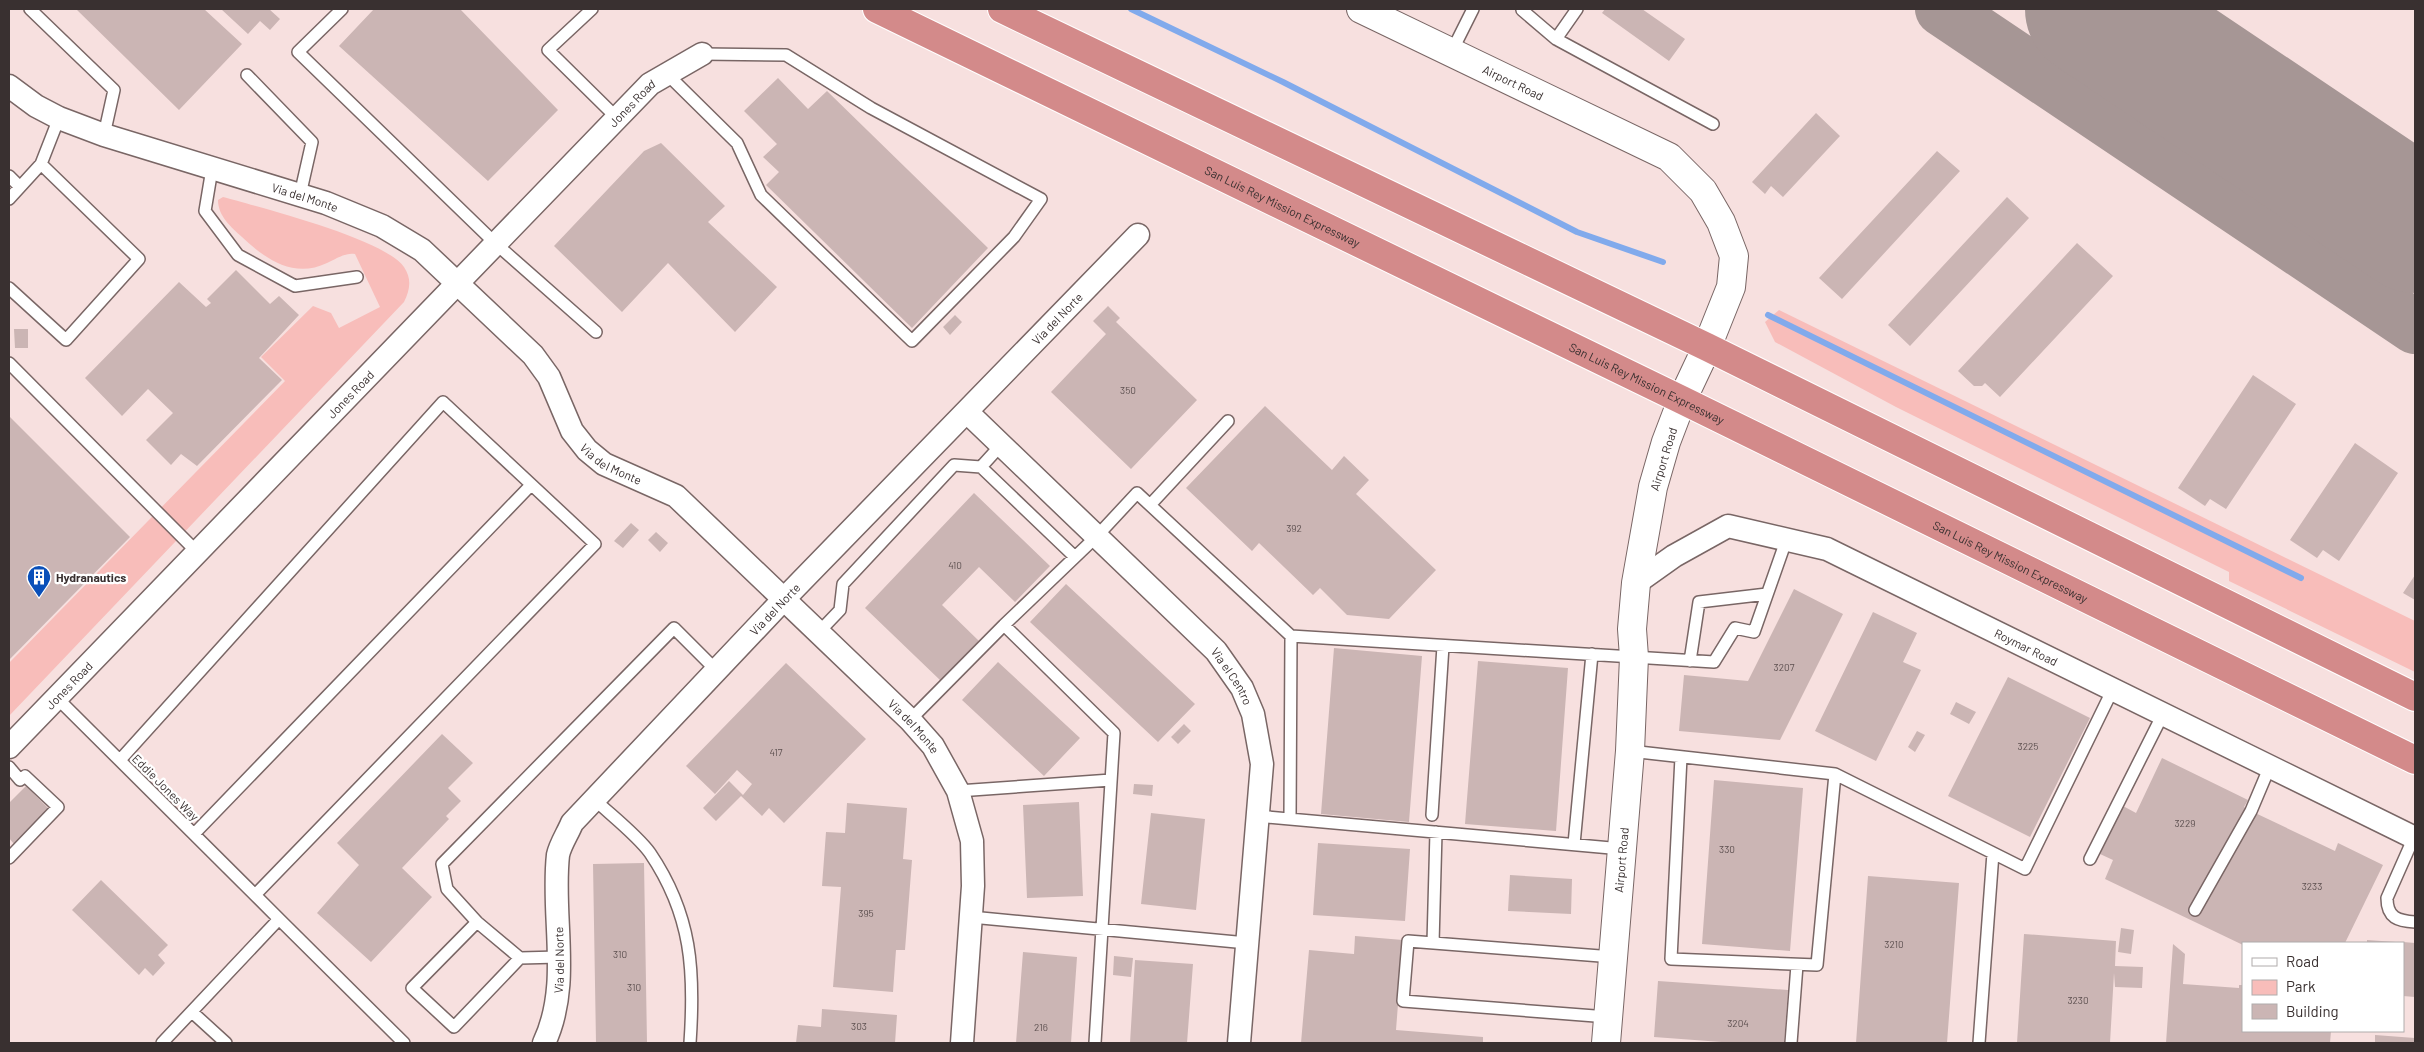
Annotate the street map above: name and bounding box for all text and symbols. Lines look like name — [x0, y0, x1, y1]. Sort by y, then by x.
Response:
street label: Airport Road — [1481, 62, 1546, 103]
street label: Jones Road — [606, 76, 657, 130]
street label: San Luis Rey Mission Expressway — [1203, 162, 1363, 250]
street label: Via del Monte — [270, 180, 340, 214]
street label: Via del Norte — [1029, 290, 1085, 347]
street label: San Luis Rey Mission Expressway — [1567, 339, 1727, 427]
street label: Jones Road — [324, 367, 376, 421]
house number: 350 — [1120, 384, 1136, 396]
street label: Airport Road — [1647, 426, 1679, 492]
street label: Via del Monte — [578, 441, 644, 487]
street label: San Luis Rey Mission Expressway — [1931, 517, 2091, 606]
house number: 392 — [1286, 522, 1302, 534]
house number: 410 — [948, 559, 962, 571]
building icon: Hydranautics — [26, 564, 52, 598]
place label: Hydranautics — [56, 570, 126, 584]
street label: Via del Norte — [747, 580, 803, 638]
street label: Roymar Road — [1992, 626, 2060, 668]
street label: Via el Centro — [1209, 645, 1255, 707]
street label: Jones Road — [43, 658, 95, 712]
house number: 3207 — [1774, 661, 1795, 673]
street label: Via del Monte — [886, 696, 943, 756]
house number: 3225 — [2017, 740, 2039, 752]
house number: 417 — [770, 746, 783, 758]
street label: Eddie Jones Way — [130, 751, 202, 823]
house number: 3229 — [2174, 817, 2196, 829]
street label: Airport Road — [1611, 827, 1631, 893]
house number: 330 — [1719, 843, 1735, 855]
house number: 3233 — [2302, 880, 2322, 892]
house number: 395 — [858, 907, 874, 919]
street label: Via del Norte — [551, 926, 566, 994]
house number: 3210 — [1884, 938, 1904, 950]
legend — [2242, 942, 2404, 1032]
house number: 310 — [613, 948, 627, 960]
text: Road — [2286, 952, 2319, 970]
text: Park — [2286, 977, 2316, 995]
house number: 310 — [627, 981, 641, 993]
house number: 3230 — [2067, 994, 2089, 1006]
text: Building — [2286, 1002, 2339, 1020]
house number: 3204 — [1727, 1017, 1749, 1029]
house number: 303 — [851, 1020, 867, 1032]
house number: 216 — [1034, 1021, 1048, 1033]

